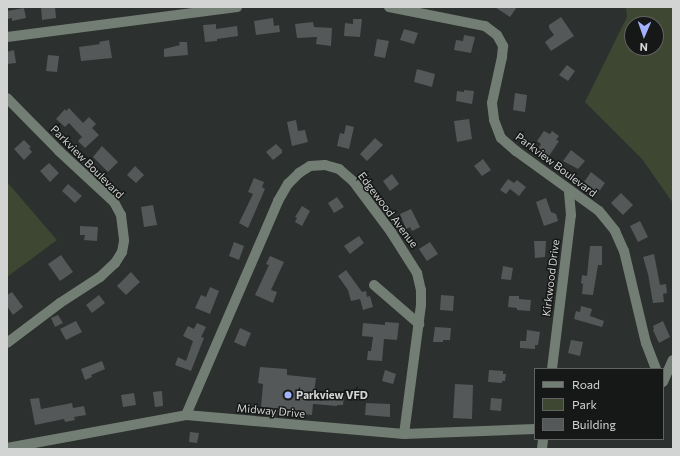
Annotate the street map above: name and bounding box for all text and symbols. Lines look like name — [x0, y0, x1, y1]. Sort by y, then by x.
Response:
north arrow — [624, 16, 664, 56]
text: N — [639, 41, 648, 54]
street label: Parkview Boulevard — [48, 123, 126, 201]
street label: Parkview Boulevard — [513, 130, 599, 200]
street label: Edgewood Avenue — [355, 170, 421, 250]
street label: Kirkwood Drive — [540, 239, 562, 317]
legend — [534, 368, 664, 440]
text: Road — [572, 377, 600, 391]
place label: Parkview VFD — [296, 388, 368, 402]
marker: Parkview VFD — [283, 390, 293, 400]
text: Park — [572, 397, 597, 411]
street label: Midway Drive — [236, 401, 306, 421]
text: Building — [572, 417, 616, 431]

